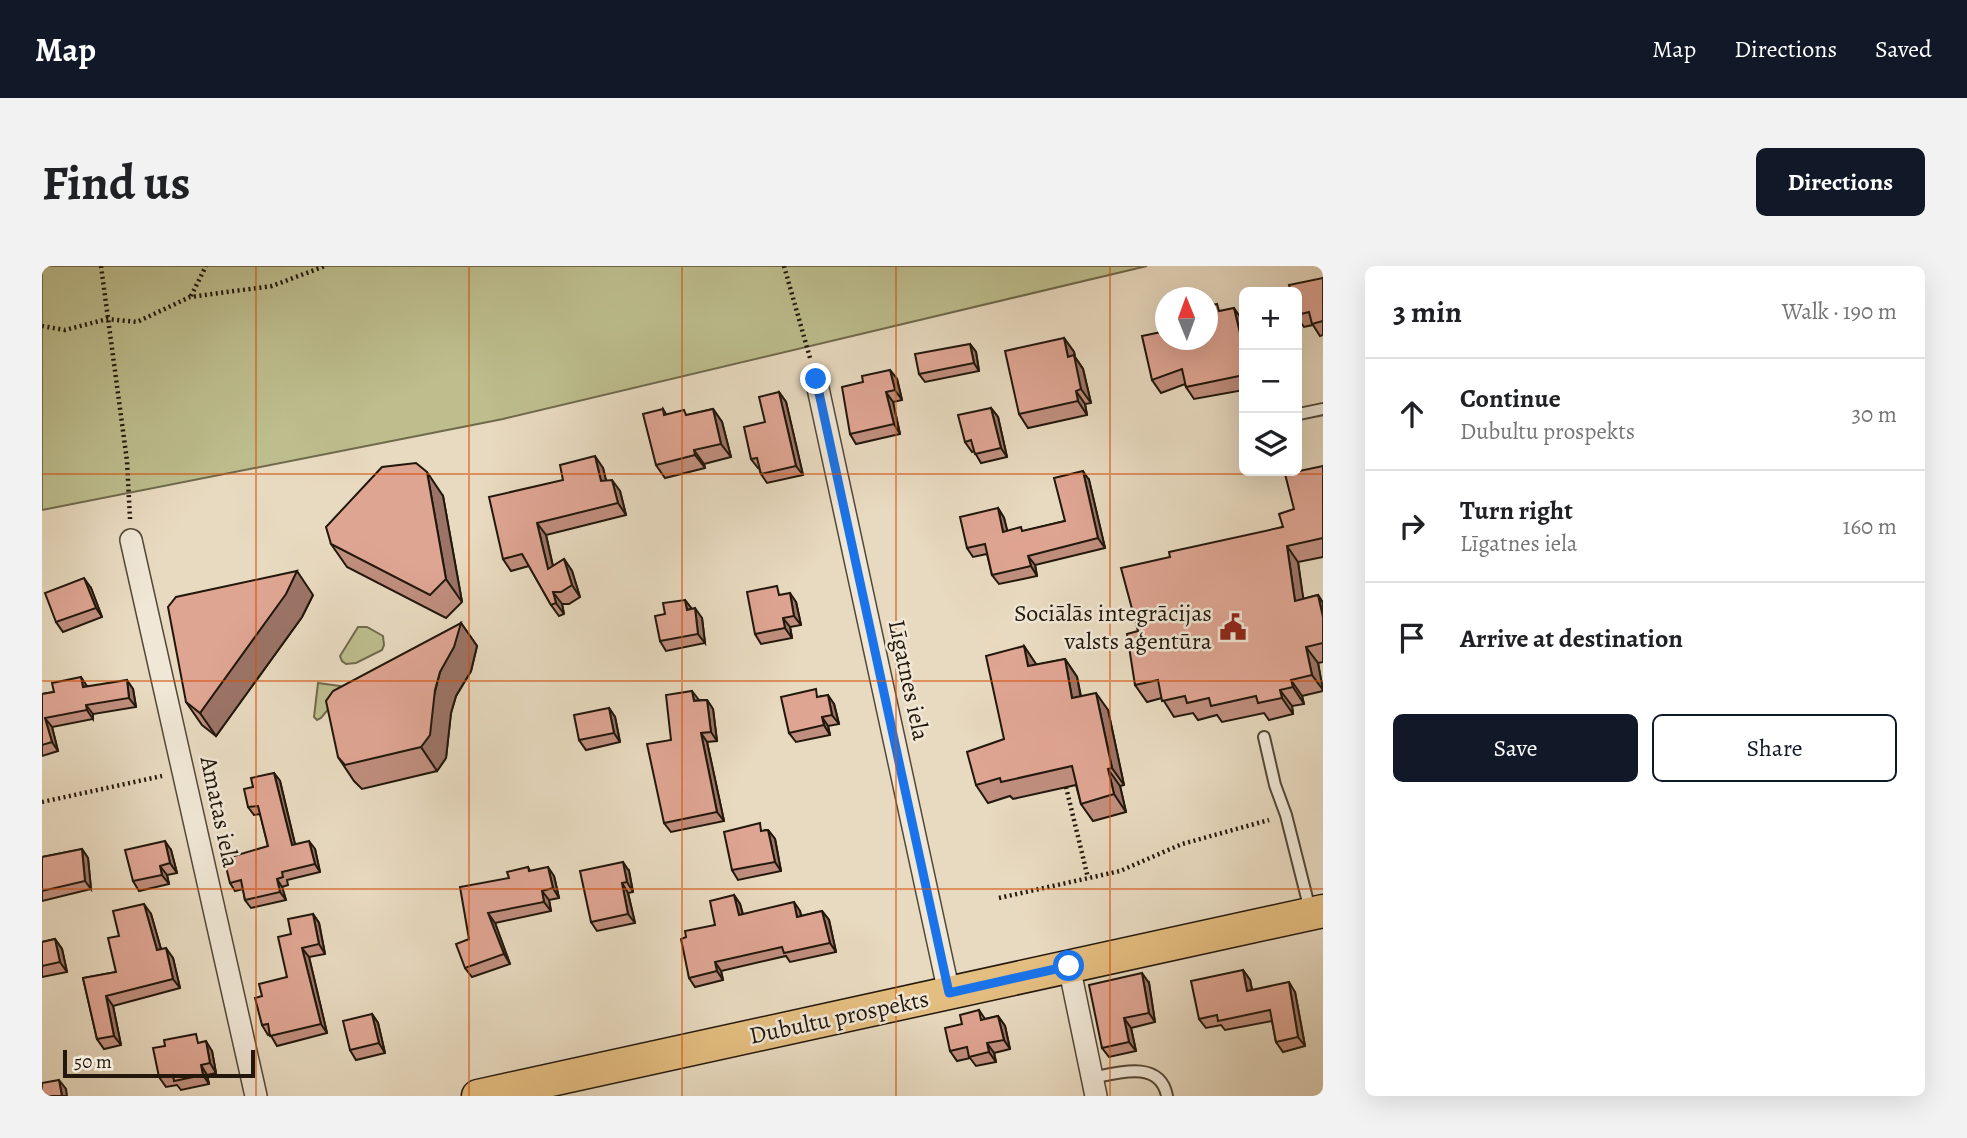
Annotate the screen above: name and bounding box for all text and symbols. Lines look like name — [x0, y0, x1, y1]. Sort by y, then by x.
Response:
text: Map — [35, 27, 96, 72]
text: Map — [1652, 33, 1696, 65]
text: Directions — [1734, 33, 1837, 65]
text: Saved — [1875, 33, 1932, 65]
button: Directions — [1756, 148, 1925, 216]
text: Find us — [42, 149, 190, 216]
north arrow — [1155, 287, 1218, 350]
map controls — [1239, 287, 1302, 476]
button: + — [1239, 287, 1302, 350]
text: 3 min — [1393, 292, 1462, 332]
text: Walk · 190 m — [1782, 296, 1897, 327]
button: − — [1239, 350, 1302, 413]
route end — [800, 363, 831, 394]
text: Continue — [1460, 381, 1561, 416]
icon: ahead — [1393, 395, 1431, 433]
text: 30 m — [1851, 399, 1897, 430]
button: layers — [1239, 413, 1302, 476]
text: Dubultu prospekts — [1460, 416, 1635, 447]
text: Turn right — [1460, 493, 1573, 528]
icon: right — [1393, 507, 1431, 545]
text: 160 m — [1843, 511, 1897, 542]
text: Līgatnes iela — [1460, 528, 1578, 559]
place label: Sociālās integrācijas valsts aģentūra — [1014, 597, 1213, 657]
public building icon: Sociālās integrācijas valsts aģentūra — [1218, 612, 1248, 642]
street label: Līgatnes iela — [881, 617, 938, 744]
icon: arrive — [1393, 619, 1431, 657]
text: Arrive at destination — [1460, 621, 1683, 656]
button: Save — [1393, 714, 1638, 782]
button: Share — [1652, 714, 1897, 782]
street label: Amatas iela — [192, 753, 248, 871]
route start — [1053, 950, 1084, 981]
street label: Dubultu prospekts — [746, 982, 932, 1052]
scale bar — [63, 1047, 256, 1079]
text: 50 m — [74, 1049, 112, 1075]

